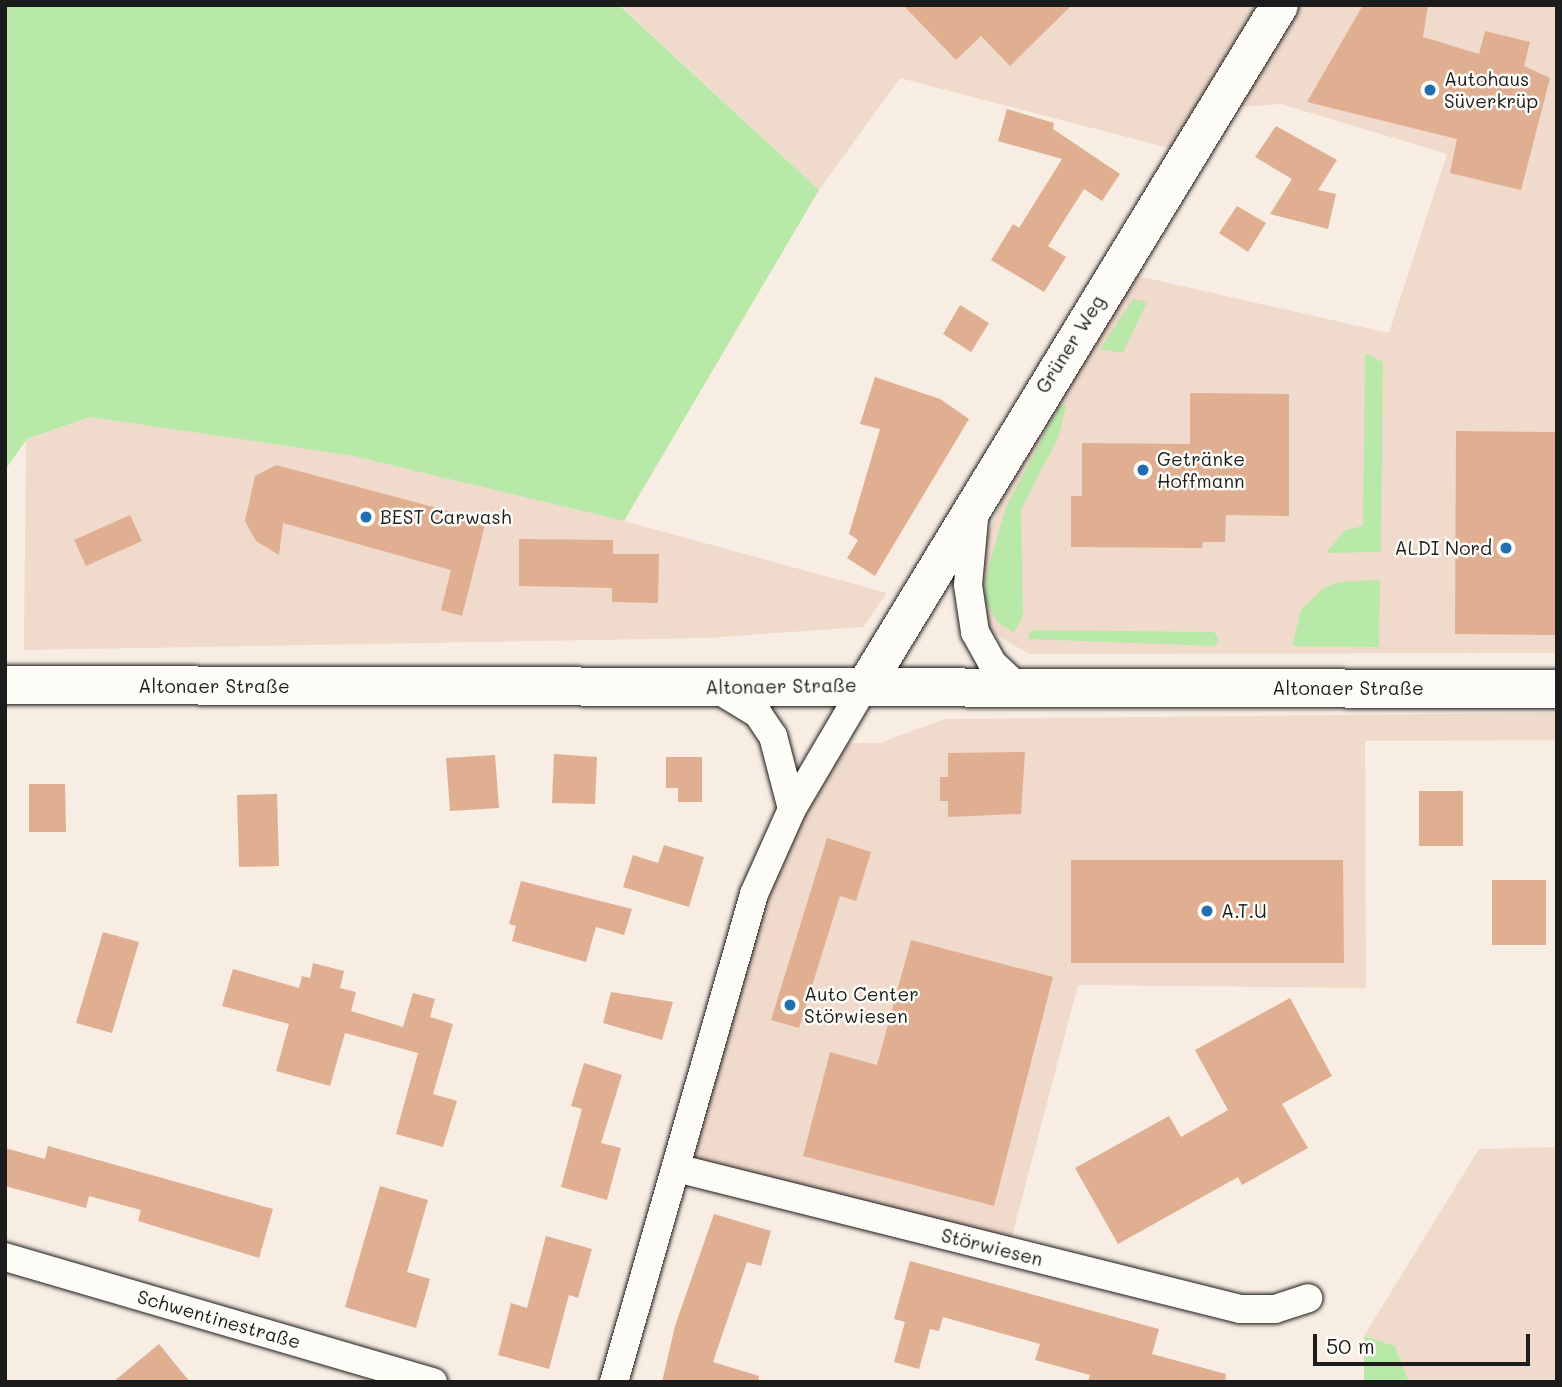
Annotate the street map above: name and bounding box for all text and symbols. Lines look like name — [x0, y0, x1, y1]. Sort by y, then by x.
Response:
place label: Autohaus Süverkrüp — [1444, 68, 1538, 112]
marker: Autohaus Süverkrüp — [1422, 82, 1438, 98]
street label: Grüner Weg — [1031, 291, 1109, 397]
place label: Getränke Hoffmann — [1157, 448, 1245, 492]
marker: Getränke Hoffmann — [1135, 462, 1151, 478]
place label: BEST Carwash — [380, 506, 512, 528]
marker: BEST Carwash — [358, 509, 374, 525]
place label: ALDI Nord — [1395, 537, 1492, 559]
marker: ALDI Nord — [1498, 540, 1514, 556]
street label: Altonaer Straße — [705, 673, 857, 699]
street label: Altonaer Straße — [138, 675, 290, 697]
street label: Altonaer Straße — [1272, 677, 1424, 699]
place label: A.T.U — [1221, 900, 1267, 922]
marker: A.T.U — [1199, 903, 1215, 919]
place label: Auto Center Störwiesen — [804, 983, 919, 1027]
marker: Auto Center Störwiesen — [782, 997, 798, 1013]
street label: Störwiesen — [939, 1223, 1045, 1271]
street label: Schwentinestraße — [135, 1285, 303, 1353]
scale bar — [1317, 1320, 1534, 1364]
text: 50 m — [1326, 1332, 1375, 1359]

